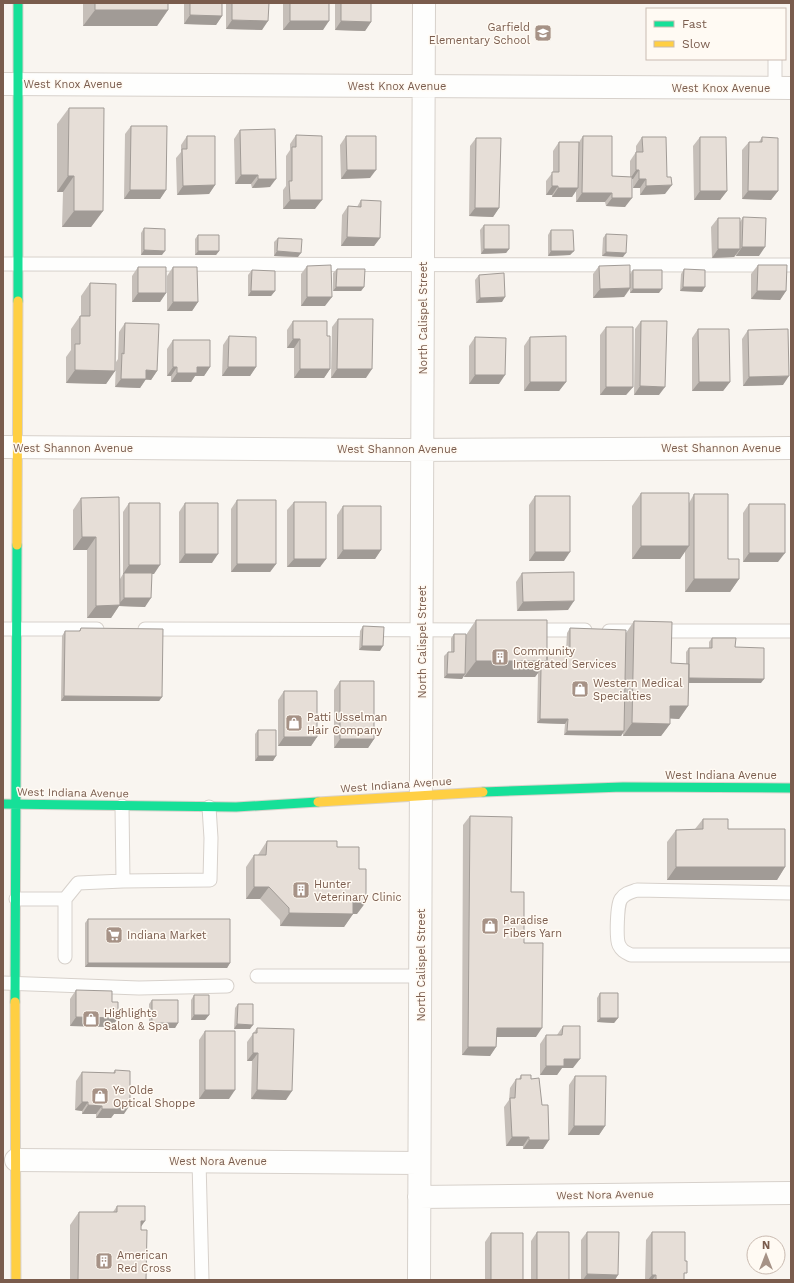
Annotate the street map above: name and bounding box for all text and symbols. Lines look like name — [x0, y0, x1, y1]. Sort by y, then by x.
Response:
legend — [646, 8, 786, 60]
text: Fast — [682, 17, 707, 31]
place label: Garfield Elementary School — [429, 21, 531, 47]
school or university icon: Garfield Elementary School — [533, 23, 553, 43]
text: Slow — [682, 37, 710, 51]
street label: West Knox Avenue — [24, 78, 122, 91]
street label: West Knox Avenue — [348, 80, 446, 93]
street label: West Knox Avenue — [672, 82, 770, 95]
street label: North Calispel Street — [417, 261, 430, 374]
street label: West Shannon Avenue — [13, 442, 133, 455]
street label: West Shannon Avenue — [661, 442, 781, 455]
street label: West Shannon Avenue — [337, 443, 457, 456]
street label: North Calispel Street — [416, 585, 429, 698]
place label: Community Integrated Services — [513, 645, 617, 671]
building icon: Community Integrated Services — [490, 647, 510, 667]
place label: Western Medical Specialties — [593, 677, 683, 703]
shop icon: Western Medical Specialties — [570, 679, 590, 699]
place label: Patti Usselman Hair Company — [307, 711, 387, 737]
shop icon: Patti Usselman Hair Company — [284, 713, 304, 733]
street label: West Indiana Avenue — [665, 769, 777, 782]
street label: West Indiana Avenue — [340, 775, 452, 795]
street label: West Indiana Avenue — [17, 786, 129, 800]
place label: Hunter Veterinary Clinic — [314, 878, 402, 904]
building icon: Hunter Veterinary Clinic — [291, 880, 311, 900]
street label: North Calispel Street — [415, 908, 428, 1021]
place label: Paradise Fibers Yarn — [503, 914, 562, 940]
shop icon: Paradise Fibers Yarn — [480, 916, 500, 936]
supermarket icon: Indiana Market — [104, 925, 124, 945]
place label: Indiana Market — [127, 929, 207, 942]
place label: Highlights Salon & Spa — [104, 1007, 168, 1033]
shop icon: Highlights Salon & Spa — [81, 1009, 101, 1029]
place label: Ye Olde Optical Shoppe — [113, 1084, 195, 1110]
shop icon: Ye Olde Optical Shoppe — [90, 1086, 110, 1106]
street label: West Nora Avenue — [169, 1155, 267, 1168]
street label: West Nora Avenue — [556, 1188, 654, 1202]
north arrow — [746, 1235, 786, 1275]
text: N — [762, 1239, 770, 1252]
place label: American Red Cross — [117, 1249, 171, 1275]
building icon: American Red Cross — [94, 1251, 114, 1271]

